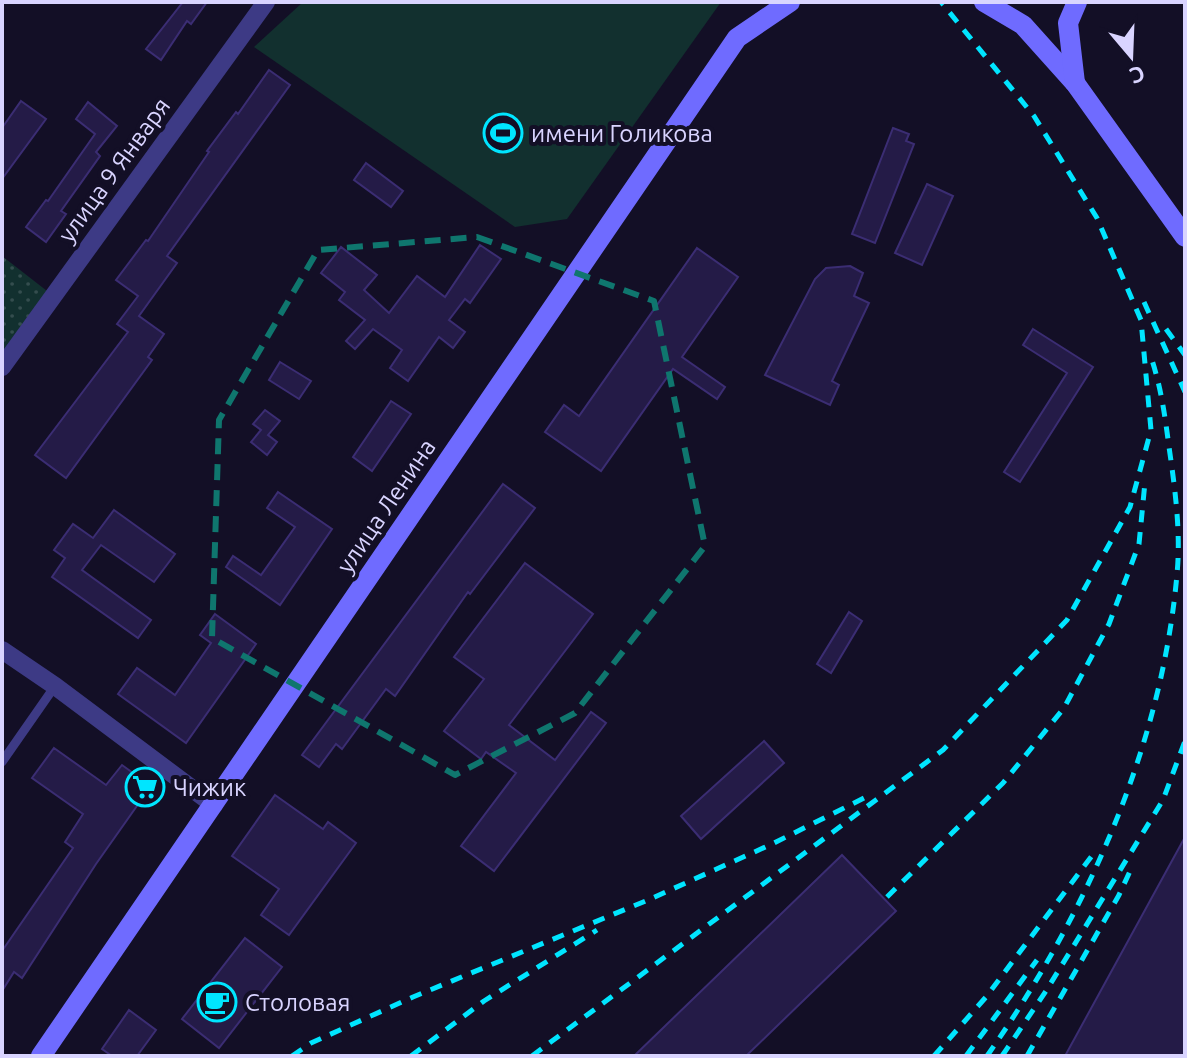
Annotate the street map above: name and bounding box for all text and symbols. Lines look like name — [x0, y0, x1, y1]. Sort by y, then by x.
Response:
north arrow — [1091, 16, 1171, 96]
text: С — [1127, 61, 1148, 89]
street label: улица 9 Января — [53, 93, 175, 247]
sports icon: имени Голикова — [482, 112, 524, 154]
place label: имени Голикова — [531, 120, 713, 147]
street label: улица Ленина — [331, 434, 441, 578]
supermarket icon: Чижик — [124, 766, 166, 808]
place label: Чижик — [173, 774, 246, 801]
cafe icon: Столовая — [196, 981, 238, 1023]
place label: Столовая — [245, 989, 351, 1016]

